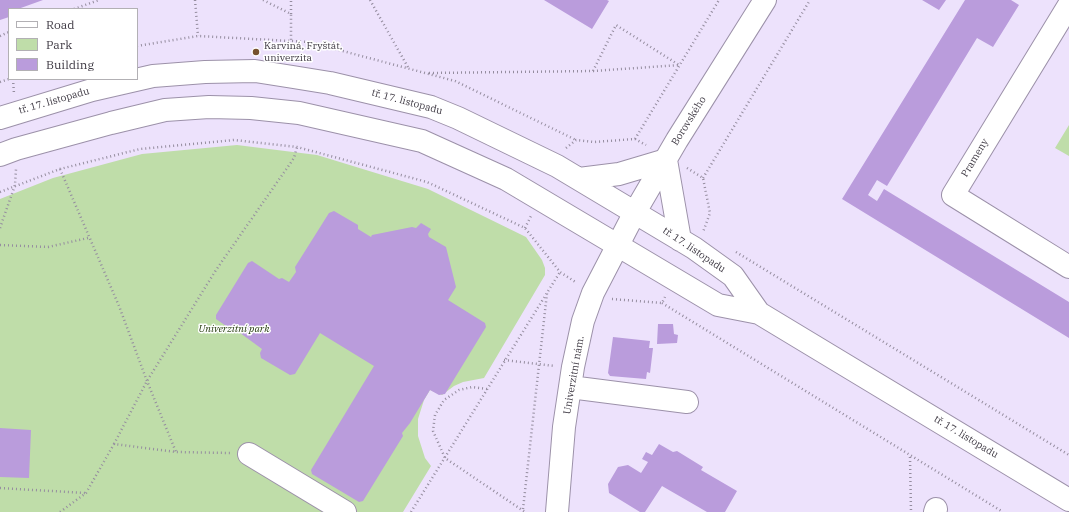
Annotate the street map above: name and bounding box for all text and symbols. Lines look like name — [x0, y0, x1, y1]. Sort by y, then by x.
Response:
legend — [8, 8, 138, 80]
text: Road — [46, 17, 75, 32]
text: Park — [46, 37, 72, 52]
place label: Karviná, Fryštát, univerzita — [264, 40, 342, 64]
marker: Karviná, Fryštát, univerzita — [251, 47, 261, 57]
text: Building — [46, 57, 94, 72]
street label: tř. 17. listopadu — [17, 85, 91, 117]
street label: tř. 17. listopadu — [370, 87, 444, 117]
street label: Borovského — [669, 94, 709, 148]
street label: Prameny — [959, 137, 991, 179]
street label: tř. 17. listopadu — [660, 225, 728, 275]
park label: Univerzitní park — [198, 323, 270, 335]
street label: Univerzitní nám. — [561, 335, 587, 415]
street label: tř. 17. listopadu — [932, 413, 1000, 461]

